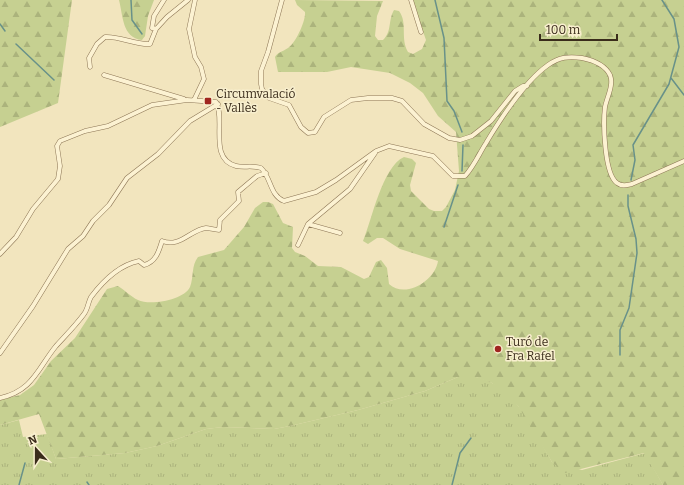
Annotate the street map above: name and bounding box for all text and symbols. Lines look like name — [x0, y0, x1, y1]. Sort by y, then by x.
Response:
scale bar — [540, 16, 617, 42]
text: 100 m — [546, 23, 581, 37]
place label: Circumvalació - Vallès — [216, 87, 296, 115]
marker: Circumvalació - Vallès — [203, 96, 213, 106]
place label: Turó de Fra Rafel — [506, 335, 555, 363]
marker: Turó de Fra Rafel — [493, 344, 503, 354]
north arrow — [16, 429, 56, 469]
text: N — [26, 432, 39, 448]

